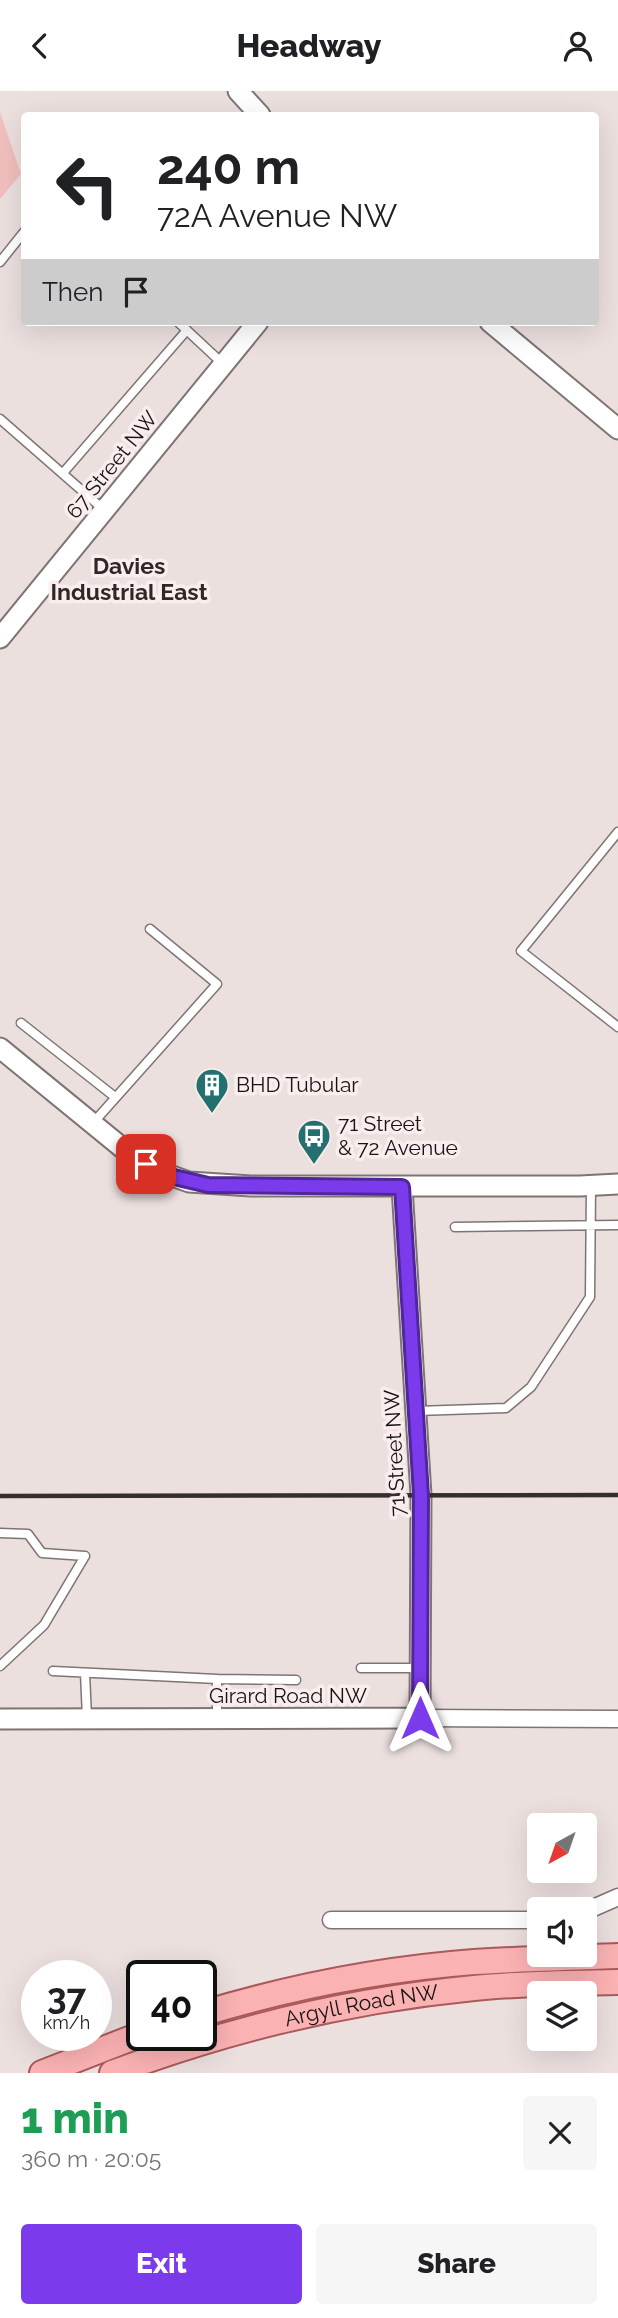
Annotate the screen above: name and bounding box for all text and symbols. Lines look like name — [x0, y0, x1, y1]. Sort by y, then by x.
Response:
icon: back — [21, 27, 59, 65]
text: Headway — [237, 27, 382, 64]
icon: person — [559, 27, 597, 65]
text: 240 m — [157, 138, 300, 195]
icon: left — [42, 140, 133, 231]
text: 72A Avenue NW — [157, 197, 397, 234]
icon: arrive — [117, 273, 155, 311]
text: Then — [42, 277, 103, 307]
street label: 67 Street NW — [61, 406, 163, 523]
district label: Davies Industrial East — [51, 552, 208, 605]
building icon: BHD Tubular — [193, 1066, 231, 1115]
place label: BHD Tubular — [236, 1072, 359, 1097]
place label: 71 Street & 72 Avenue — [338, 1111, 458, 1160]
bus stop icon: 71 Street & 72 Avenue — [295, 1117, 333, 1166]
pin — [116, 1134, 176, 1194]
icon: arrive — [127, 1145, 165, 1183]
street label: 71 Street NW — [379, 1389, 410, 1517]
position arrow — [383, 1681, 457, 1755]
street label: Girard Road NW — [209, 1683, 367, 1708]
north arrow — [527, 1813, 597, 1883]
map controls — [527, 1813, 597, 2051]
button: sound — [527, 1897, 597, 1967]
speed limit sign: 40 — [126, 1960, 217, 2051]
text: 37 — [47, 1976, 86, 2017]
street label: Argyll Road NW — [282, 1979, 440, 2031]
button: layers — [527, 1981, 597, 2051]
text: km/h — [43, 2012, 90, 2033]
text: 1 min — [21, 2094, 129, 2143]
button: close — [523, 2096, 597, 2170]
text: 360 m · 20:05 — [21, 2145, 161, 2172]
button: Exit — [21, 2224, 302, 2304]
button: Share — [316, 2224, 597, 2304]

